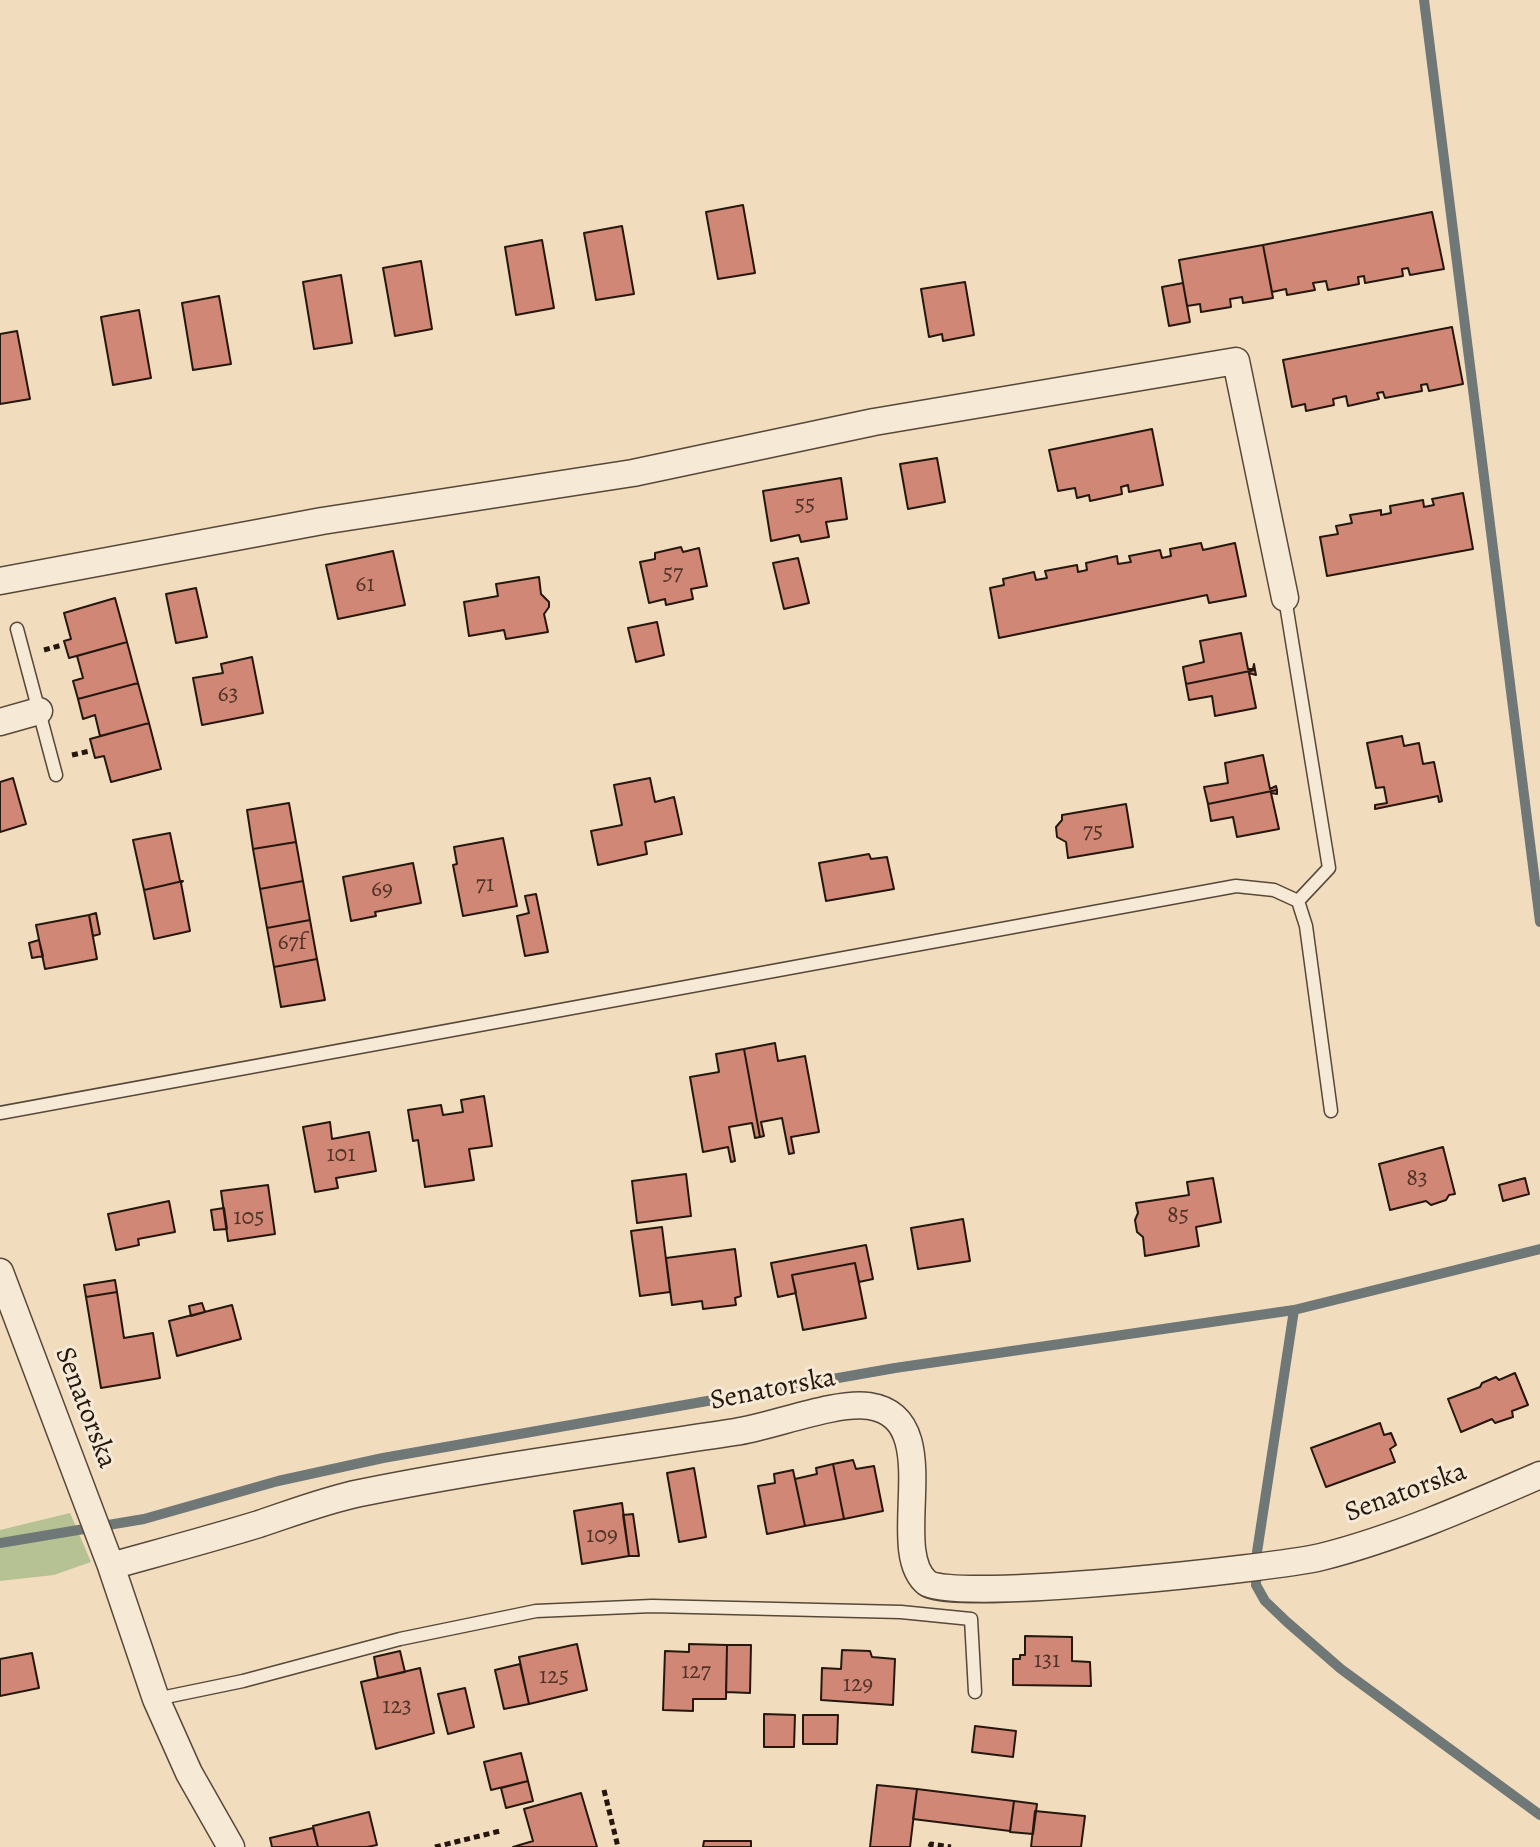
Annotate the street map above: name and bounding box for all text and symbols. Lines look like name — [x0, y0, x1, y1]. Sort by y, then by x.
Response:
house number: 55 — [795, 491, 815, 519]
house number: 57 — [663, 560, 683, 588]
house number: 61 — [355, 571, 375, 599]
house number: 63 — [217, 681, 239, 709]
house number: 75 — [1083, 818, 1103, 846]
house number: 71 — [476, 871, 494, 899]
house number: 69 — [371, 876, 393, 904]
house number: 67f — [277, 929, 307, 957]
house number: 101 — [326, 1141, 356, 1169]
house number: 83 — [1406, 1165, 1428, 1193]
house number: 85 — [1167, 1202, 1189, 1230]
house number: 105 — [233, 1204, 265, 1232]
street label: Senatorska — [47, 1343, 123, 1473]
street label: Senatorska — [708, 1361, 838, 1419]
street label: Senatorska — [1341, 1456, 1471, 1530]
house number: 109 — [586, 1522, 618, 1550]
house number: 131 — [1034, 1647, 1060, 1675]
house number: 127 — [681, 1658, 711, 1686]
house number: 125 — [539, 1663, 569, 1691]
house number: 129 — [843, 1671, 873, 1699]
house number: 123 — [382, 1693, 412, 1721]

